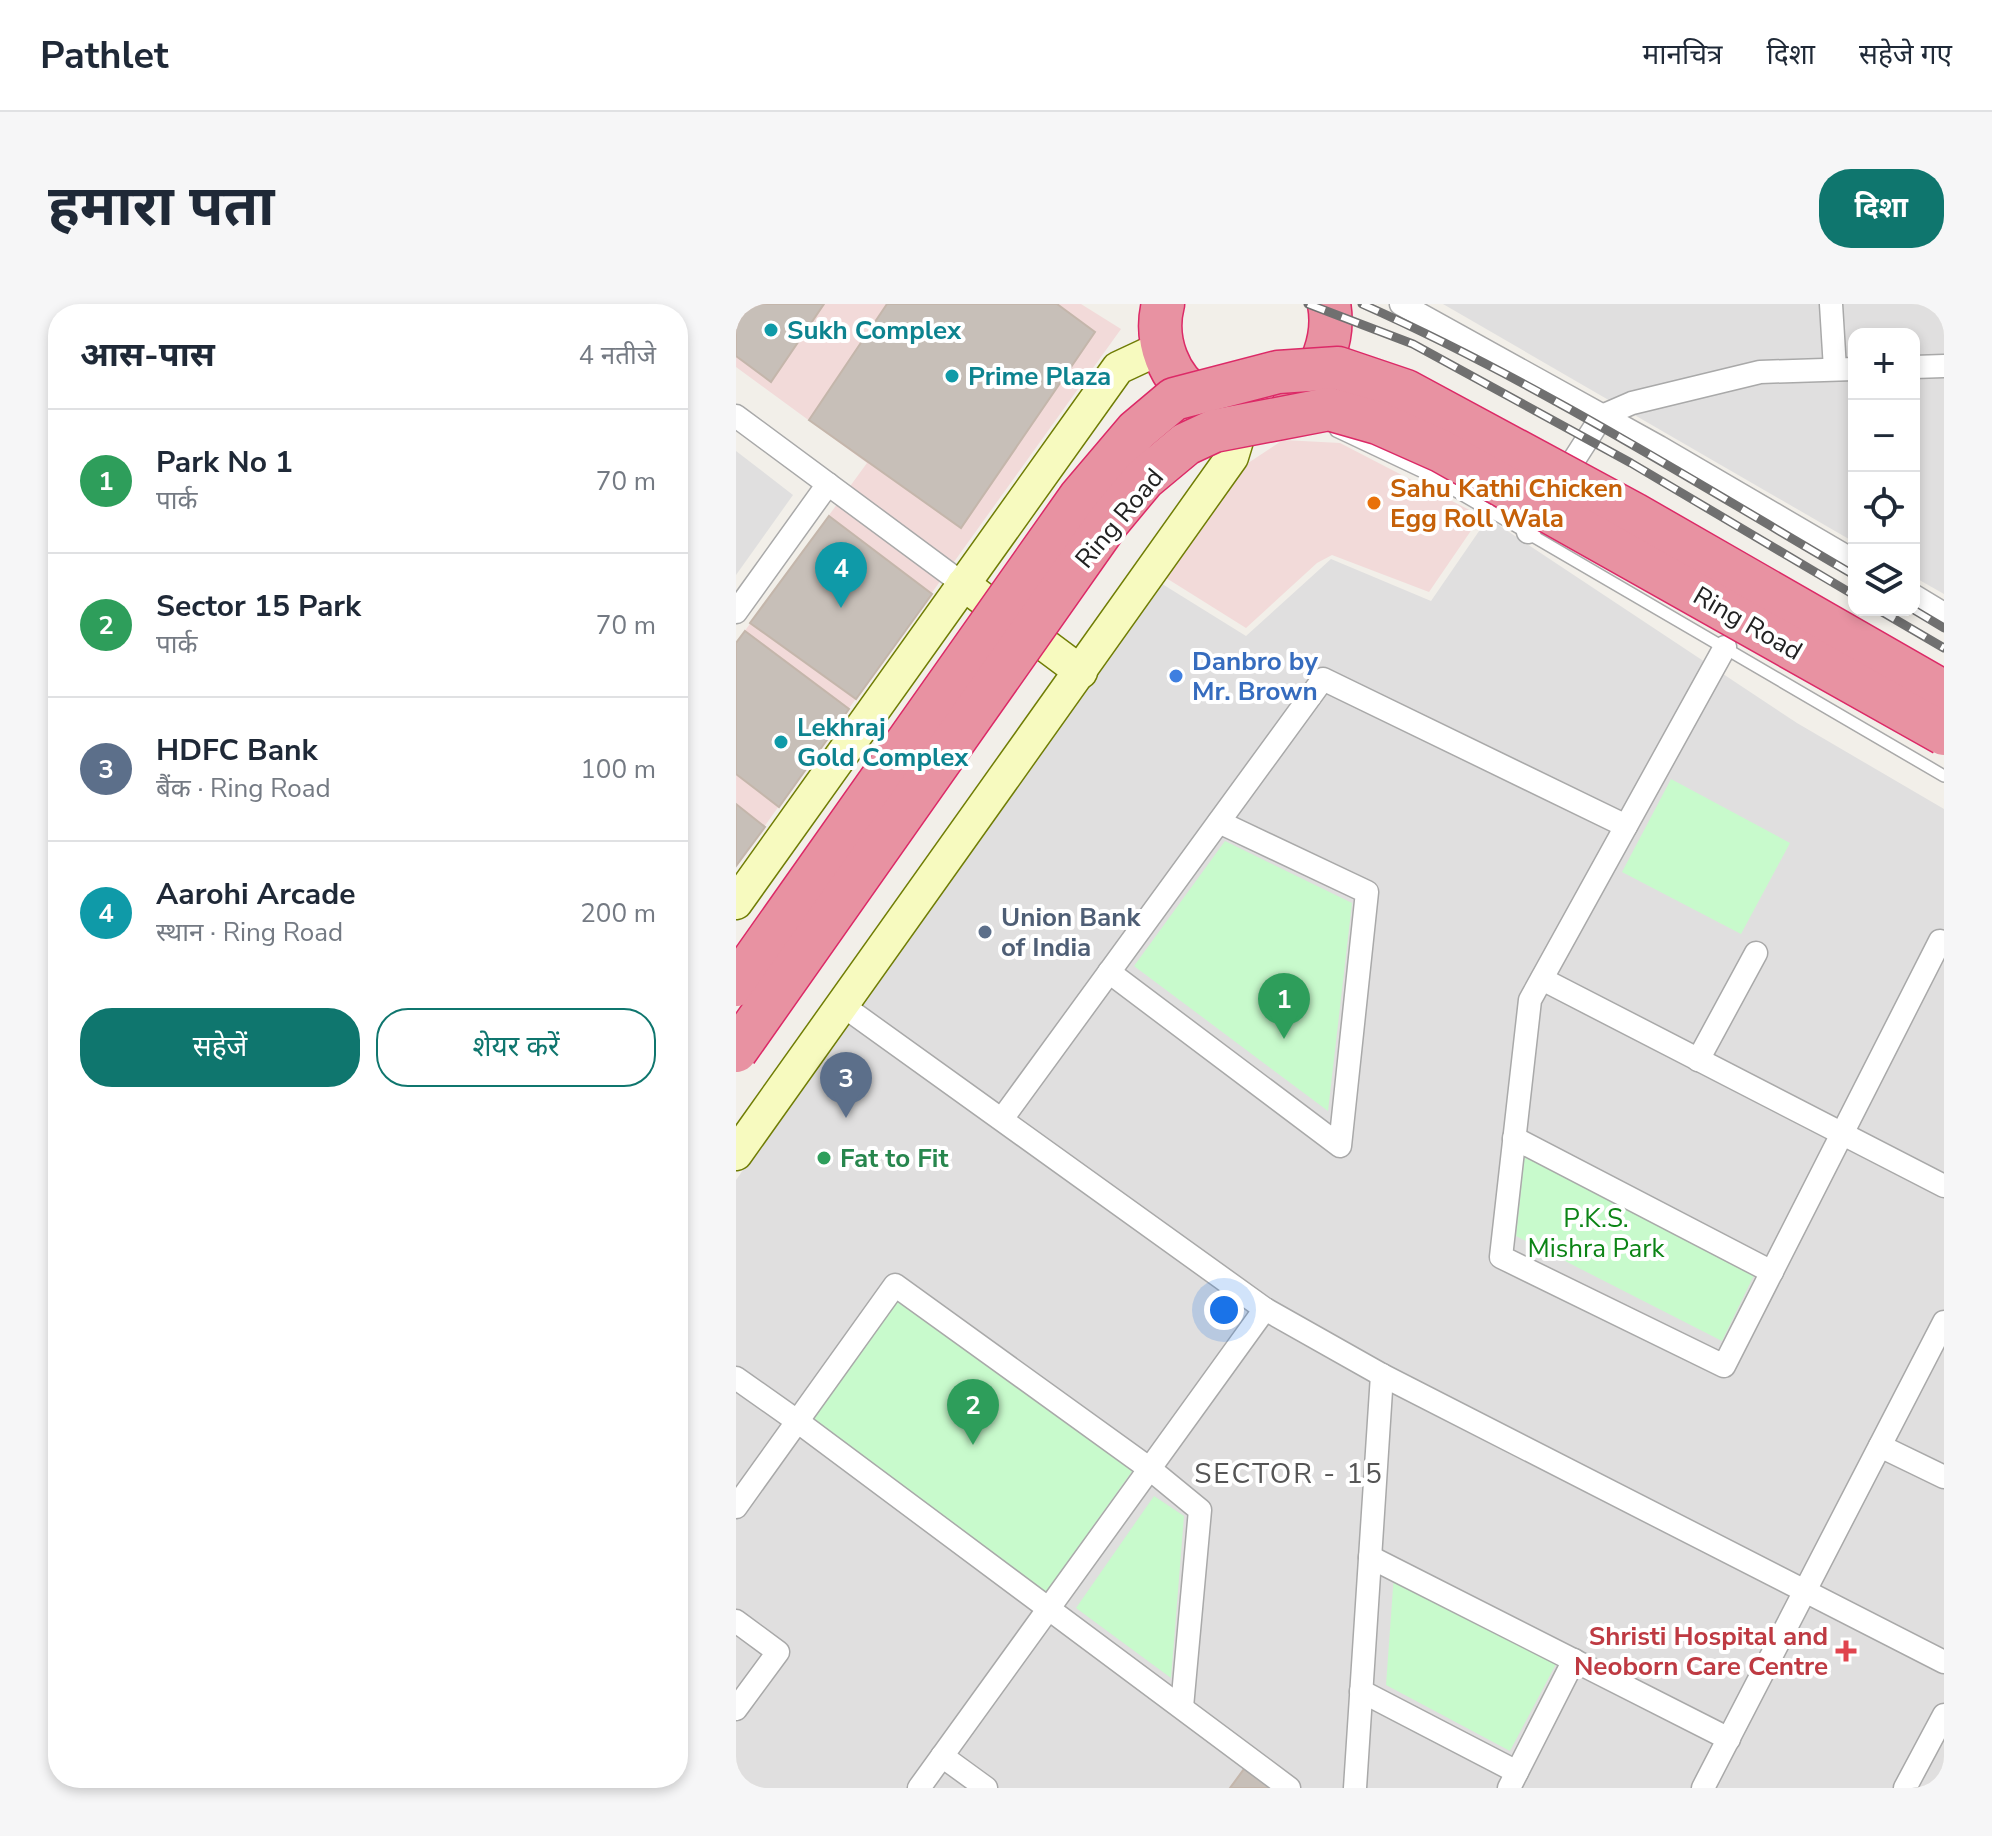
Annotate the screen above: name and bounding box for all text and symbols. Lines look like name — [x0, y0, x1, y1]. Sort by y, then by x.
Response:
text: Pathlet — [40, 30, 169, 81]
text: मानचित्र — [1643, 36, 1723, 74]
text: दिशा — [1767, 36, 1815, 74]
text: सहेजे गए — [1859, 36, 1952, 74]
text: हमारा पता — [48, 168, 275, 245]
button: दिशा — [1819, 169, 1944, 248]
place label: Sukh Complex — [787, 313, 962, 348]
marker: Sukh Complex — [762, 321, 780, 339]
map controls — [1848, 328, 1920, 616]
button: + — [1848, 328, 1920, 400]
text: आस-पास — [80, 332, 215, 378]
text: 4 नतीजे — [578, 338, 656, 373]
place label: Prime Plaza — [968, 359, 1111, 394]
marker: Prime Plaza — [943, 367, 961, 385]
button: − — [1848, 400, 1920, 472]
text: Park No 1 — [156, 442, 293, 483]
street label: Ring Road — [1067, 461, 1172, 576]
text: 1 — [98, 464, 114, 499]
text: 70 m — [596, 464, 656, 499]
place label: Sahu Kathi Chicken Egg Roll Wala — [1390, 471, 1623, 536]
button: locate — [1848, 472, 1920, 544]
text: पार्क — [156, 483, 197, 518]
marker: Sahu Kathi Chicken Egg Roll Wala — [1365, 494, 1383, 512]
pin: 4 — [815, 542, 867, 608]
button: layers — [1848, 544, 1920, 616]
street label: Ring Road — [1687, 578, 1809, 669]
text: Sector 15 Park — [156, 586, 361, 627]
text: 2 — [98, 608, 114, 643]
text: 70 m — [596, 608, 656, 643]
text: पार्क — [156, 627, 197, 662]
place label: Danbro by Mr. Brown — [1192, 644, 1318, 709]
marker: Danbro by Mr. Brown — [1167, 667, 1185, 685]
place label: Lekhraj Gold Complex — [797, 710, 969, 775]
text: HDFC Bank — [156, 730, 318, 771]
marker: Lekhraj Gold Complex — [772, 733, 790, 751]
text: 3 — [98, 752, 114, 787]
text: 100 m — [580, 752, 656, 787]
text: बैंक · Ring Road — [156, 771, 331, 806]
text: Aarohi Arcade — [156, 874, 355, 915]
text: 4 — [98, 896, 114, 931]
text: 200 m — [580, 896, 656, 931]
place label: Union Bank of India — [1001, 900, 1142, 965]
text: स्थान · Ring Road — [156, 915, 343, 950]
marker: Union Bank of India — [976, 923, 994, 941]
pin: 1 — [1258, 973, 1310, 1039]
button: सहेजें — [80, 1008, 360, 1087]
button: शेयर करें — [376, 1008, 656, 1087]
pin: 3 — [820, 1052, 872, 1118]
place label: Fat to Fit — [840, 1141, 949, 1176]
marker: Fat to Fit — [815, 1149, 833, 1167]
park label: P.K.S. Mishra Park — [1527, 1201, 1666, 1266]
your location — [1204, 1290, 1244, 1330]
pin: 2 — [947, 1379, 999, 1445]
district label: SECTOR - 15 — [1194, 1455, 1384, 1493]
place label: Shristi Hospital and Neoborn Care Centre — [1574, 1619, 1828, 1684]
marker: Shristi Hospital and Neoborn Care Centre — [1835, 1640, 1857, 1662]

